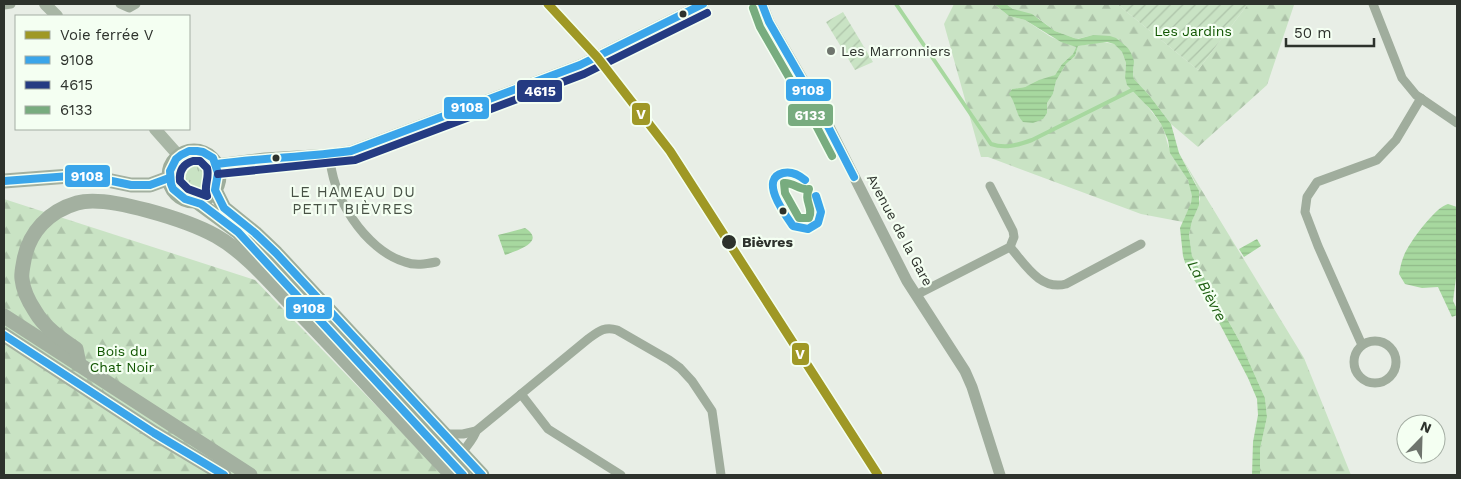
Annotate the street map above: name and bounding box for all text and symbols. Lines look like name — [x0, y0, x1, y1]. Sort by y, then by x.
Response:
unlabelled marker — [678, 9, 688, 19]
legend — [15, 15, 190, 130]
scale bar — [1286, 15, 1374, 47]
park label: Les Jardins — [1154, 23, 1232, 39]
text: 50 m — [1294, 24, 1331, 42]
text: Voie ferrée V — [60, 26, 154, 44]
place label: Les Marronniers — [841, 43, 951, 59]
marker: Les Marronniers — [825, 45, 837, 57]
text: 9108 — [60, 51, 94, 69]
text: 4615 — [60, 76, 93, 94]
line badge: 9108 — [785, 78, 832, 102]
line badge: 4615 — [516, 79, 563, 103]
text: 9108 — [792, 82, 824, 98]
text: 4615 — [524, 83, 556, 99]
line badge: 9108 — [443, 96, 490, 120]
text: 9108 — [451, 99, 483, 115]
text: 6133 — [60, 101, 92, 119]
line badge: V — [631, 102, 651, 126]
line badge: 6133 — [787, 103, 834, 127]
text: V — [636, 106, 646, 122]
text: 6133 — [794, 107, 826, 123]
unlabelled marker — [271, 153, 281, 163]
line badge: 9108 — [64, 164, 111, 188]
text: 9108 — [71, 168, 103, 184]
street label: Avenue de la Gare — [864, 171, 936, 289]
district label: LE HAMEAU DU PETIT BIÈVRES — [290, 183, 416, 218]
unlabelled marker — [778, 206, 788, 216]
marker: Bièvres — [720, 233, 738, 251]
place label: Bièvres — [742, 234, 793, 250]
water label: La Bièvre — [1184, 258, 1230, 324]
line badge: 9108 — [285, 296, 333, 320]
text: 9108 — [293, 300, 325, 316]
line badge: V — [791, 342, 810, 366]
park label: Bois du Chat Noir — [90, 343, 155, 375]
text: V — [795, 346, 805, 362]
north arrow — [1396, 414, 1446, 464]
text: N — [1418, 418, 1434, 436]

